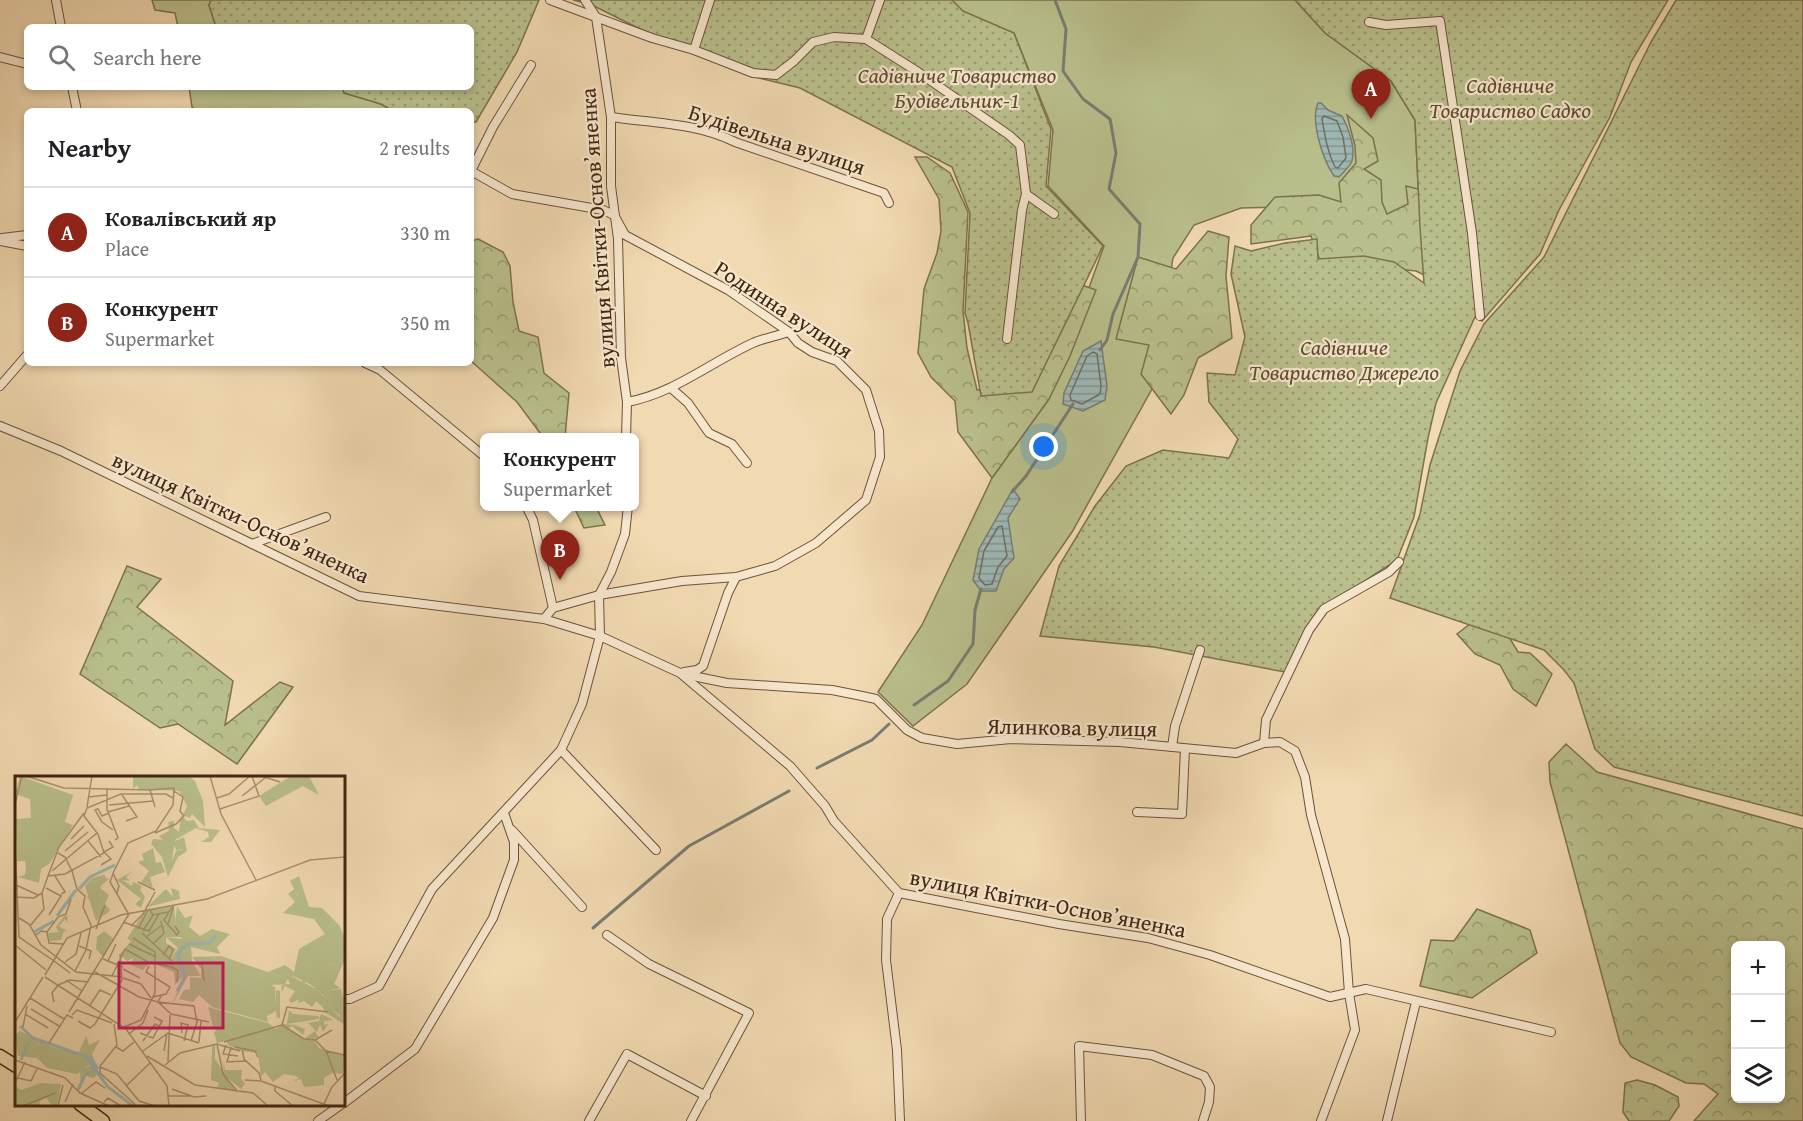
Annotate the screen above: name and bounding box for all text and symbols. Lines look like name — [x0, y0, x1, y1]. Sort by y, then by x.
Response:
search box — [24, 24, 474, 90]
icon: search — [45, 41, 78, 74]
text: Search here — [93, 41, 202, 73]
park label: Садівниче Товариство Будівельник-1 — [858, 59, 1056, 116]
park label: Садівниче Товариство Садко — [1429, 69, 1591, 126]
pin: A — [1352, 70, 1390, 119]
street label: вулиця Квітки-Основʼяненка — [571, 86, 623, 369]
street label: Будівельна вулиця — [684, 95, 870, 183]
text: Nearby — [48, 128, 131, 167]
text: 2 results — [379, 133, 450, 162]
text: Ковалівський яр — [105, 202, 276, 234]
text: A — [61, 218, 74, 247]
text: 330 m — [400, 218, 450, 247]
text: Place — [105, 234, 149, 263]
street label: Родинна вулиця — [708, 252, 860, 366]
text: Конкурент — [105, 292, 218, 324]
text: B — [61, 308, 74, 337]
text: 350 m — [400, 308, 450, 337]
text: Supermarket — [105, 324, 214, 353]
park label: Садівниче Товариство Джерело — [1249, 331, 1439, 388]
your location — [1029, 432, 1058, 461]
popup — [480, 433, 639, 511]
text: Конкурент — [503, 442, 616, 474]
street label: вулиця Квітки-Основʼяненка — [107, 443, 375, 591]
text: Supermarket — [503, 474, 612, 503]
pin: B — [540, 530, 580, 580]
street label: Ялинкова вулиця — [986, 709, 1157, 744]
inset map — [15, 776, 345, 1106]
street label: вулиця Квітки-Основʼяненка — [907, 861, 1189, 946]
map controls — [1731, 941, 1785, 1103]
button: + — [1731, 941, 1785, 995]
button: − — [1731, 995, 1785, 1049]
button: layers — [1731, 1049, 1785, 1103]

